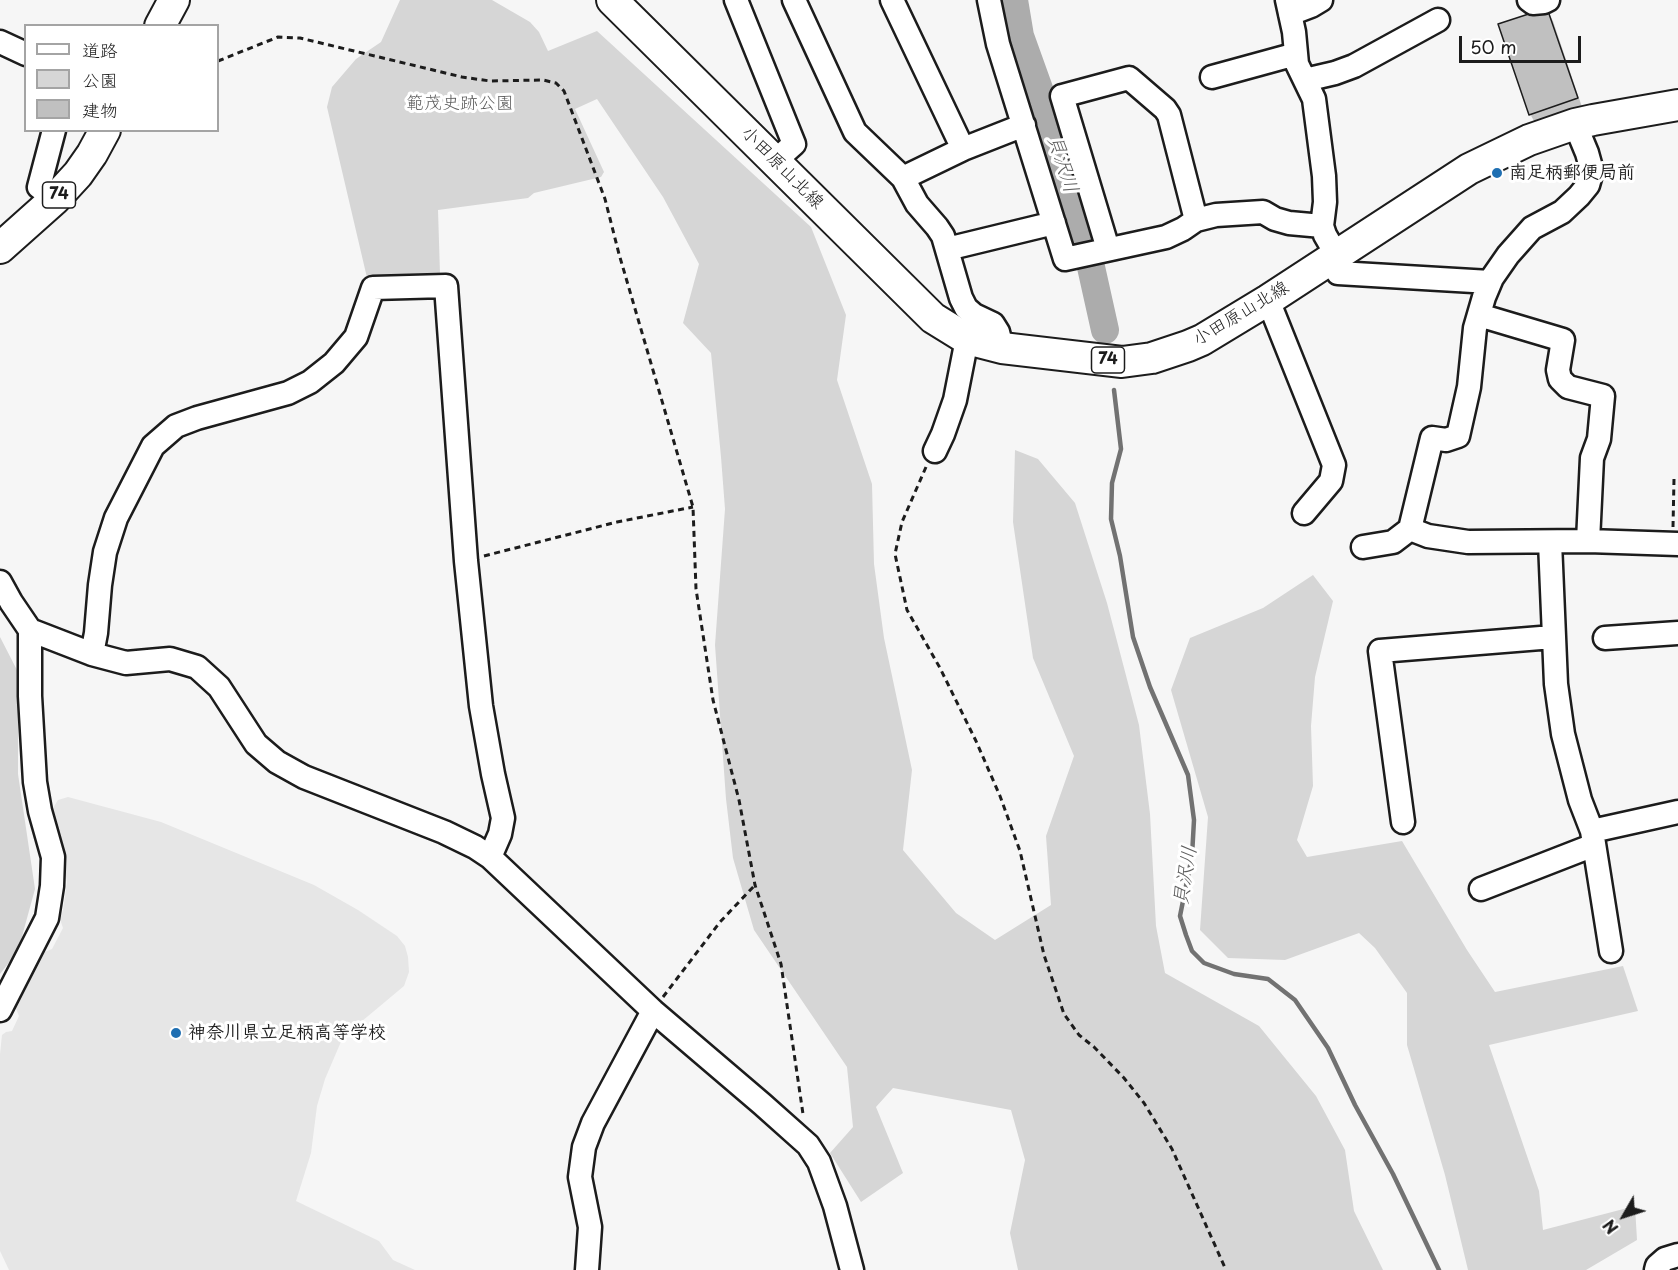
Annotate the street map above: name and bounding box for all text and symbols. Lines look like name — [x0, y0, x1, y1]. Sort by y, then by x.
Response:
legend — [24, 24, 219, 132]
scale bar — [1462, 24, 1584, 62]
text: 50 m — [1470, 33, 1517, 60]
text: 道路 — [82, 36, 118, 63]
text: 公園 — [82, 66, 118, 93]
park label: 範茂史跡公園 — [406, 93, 514, 115]
text: 建物 — [82, 96, 118, 123]
street label: 小田原山北線 — [736, 122, 828, 214]
water label: 貝沢川 — [1041, 132, 1083, 196]
place label: 南足柄郵便局前 — [1509, 162, 1635, 184]
marker: 南足柄郵便局前 — [1490, 166, 1504, 180]
road number: 74 — [42, 182, 76, 208]
street label: 小田原山北線 — [1189, 277, 1293, 351]
road number: 74 — [1092, 347, 1124, 373]
water label: 貝沢川 — [1169, 844, 1203, 908]
place label: 神奈川県立足柄高等学校 — [188, 1022, 386, 1044]
marker: 神奈川県立足柄高等学校 — [169, 1026, 183, 1040]
north arrow — [1594, 1186, 1654, 1246]
text: N — [1597, 1215, 1623, 1240]

